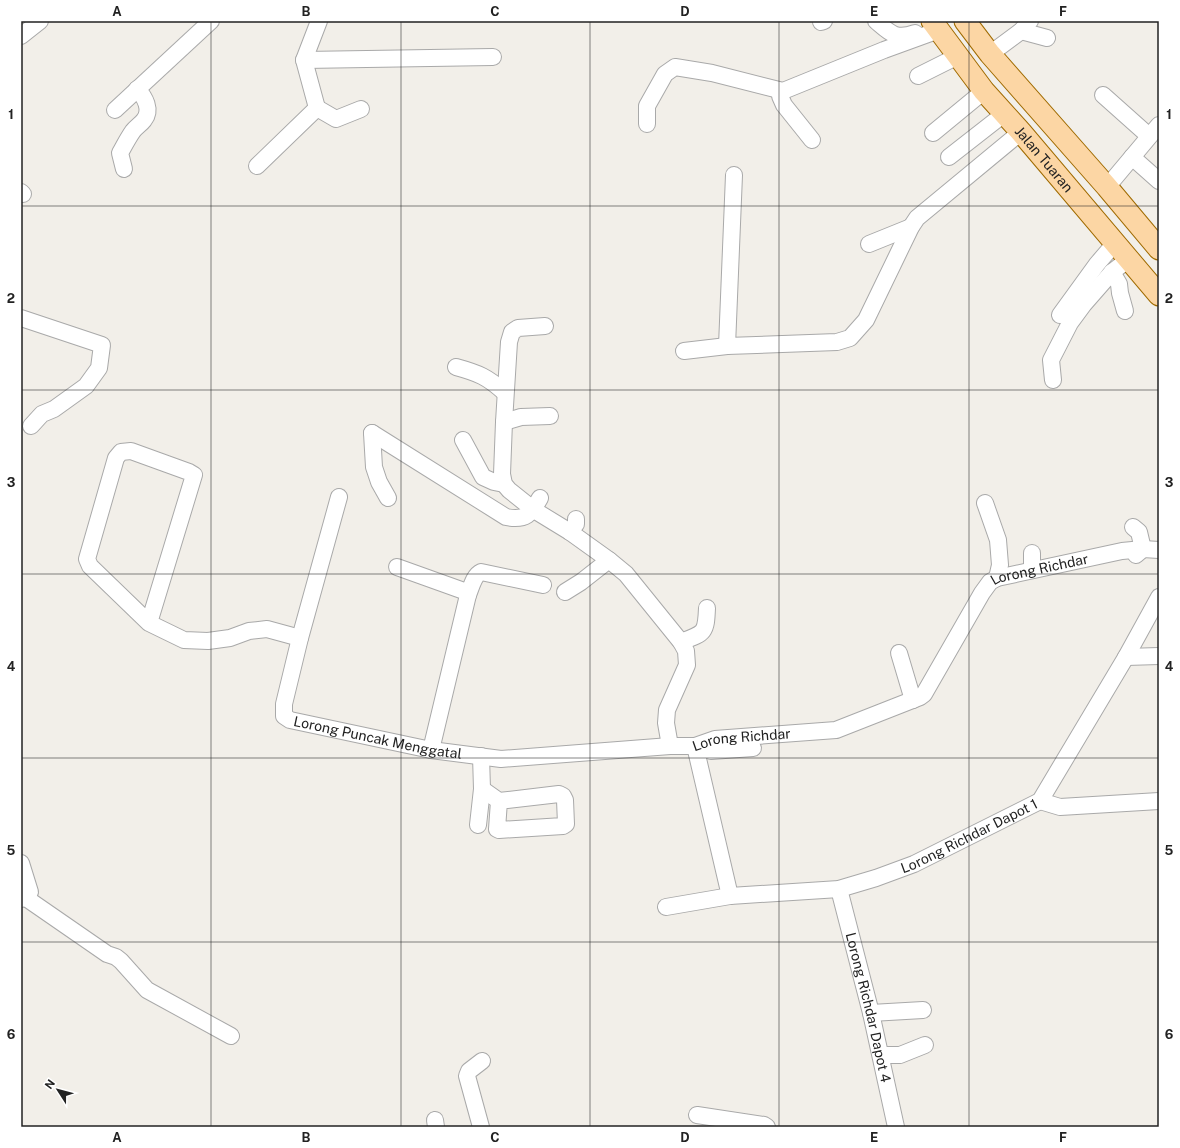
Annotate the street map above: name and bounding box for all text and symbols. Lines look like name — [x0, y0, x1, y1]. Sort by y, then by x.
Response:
text: A — [112, 4, 122, 19]
text: B — [302, 4, 311, 19]
text: C — [490, 4, 500, 19]
text: D — [680, 4, 690, 19]
text: E — [870, 4, 878, 19]
text: F — [1059, 4, 1067, 19]
text: 1 — [8, 107, 14, 122]
text: 1 — [1166, 107, 1172, 122]
street label: Jalan Tuaran — [1012, 123, 1076, 195]
text: 2 — [7, 291, 15, 306]
text: 2 — [1165, 291, 1173, 306]
text: 3 — [7, 475, 16, 490]
text: 3 — [1165, 475, 1174, 490]
street label: Lorong Richdar — [988, 551, 1090, 588]
text: 4 — [7, 659, 16, 674]
text: 4 — [1165, 659, 1174, 674]
street label: Lorong Puncak Menggatal — [292, 713, 463, 762]
street label: Lorong Richdar — [690, 725, 791, 754]
street label: Lorong Richdar Dapot 1 — [898, 796, 1040, 876]
text: 5 — [7, 843, 16, 858]
text: 5 — [1165, 843, 1174, 858]
street label: Lorong Richdar Dapot 4 — [843, 931, 894, 1084]
text: 6 — [7, 1027, 16, 1042]
text: 6 — [1165, 1027, 1174, 1042]
north arrow — [38, 1070, 78, 1110]
text: N — [43, 1077, 57, 1091]
text: A — [112, 1130, 122, 1145]
text: B — [302, 1130, 311, 1145]
text: C — [490, 1130, 500, 1145]
text: D — [680, 1130, 690, 1145]
text: E — [870, 1130, 878, 1145]
text: F — [1059, 1130, 1067, 1145]

